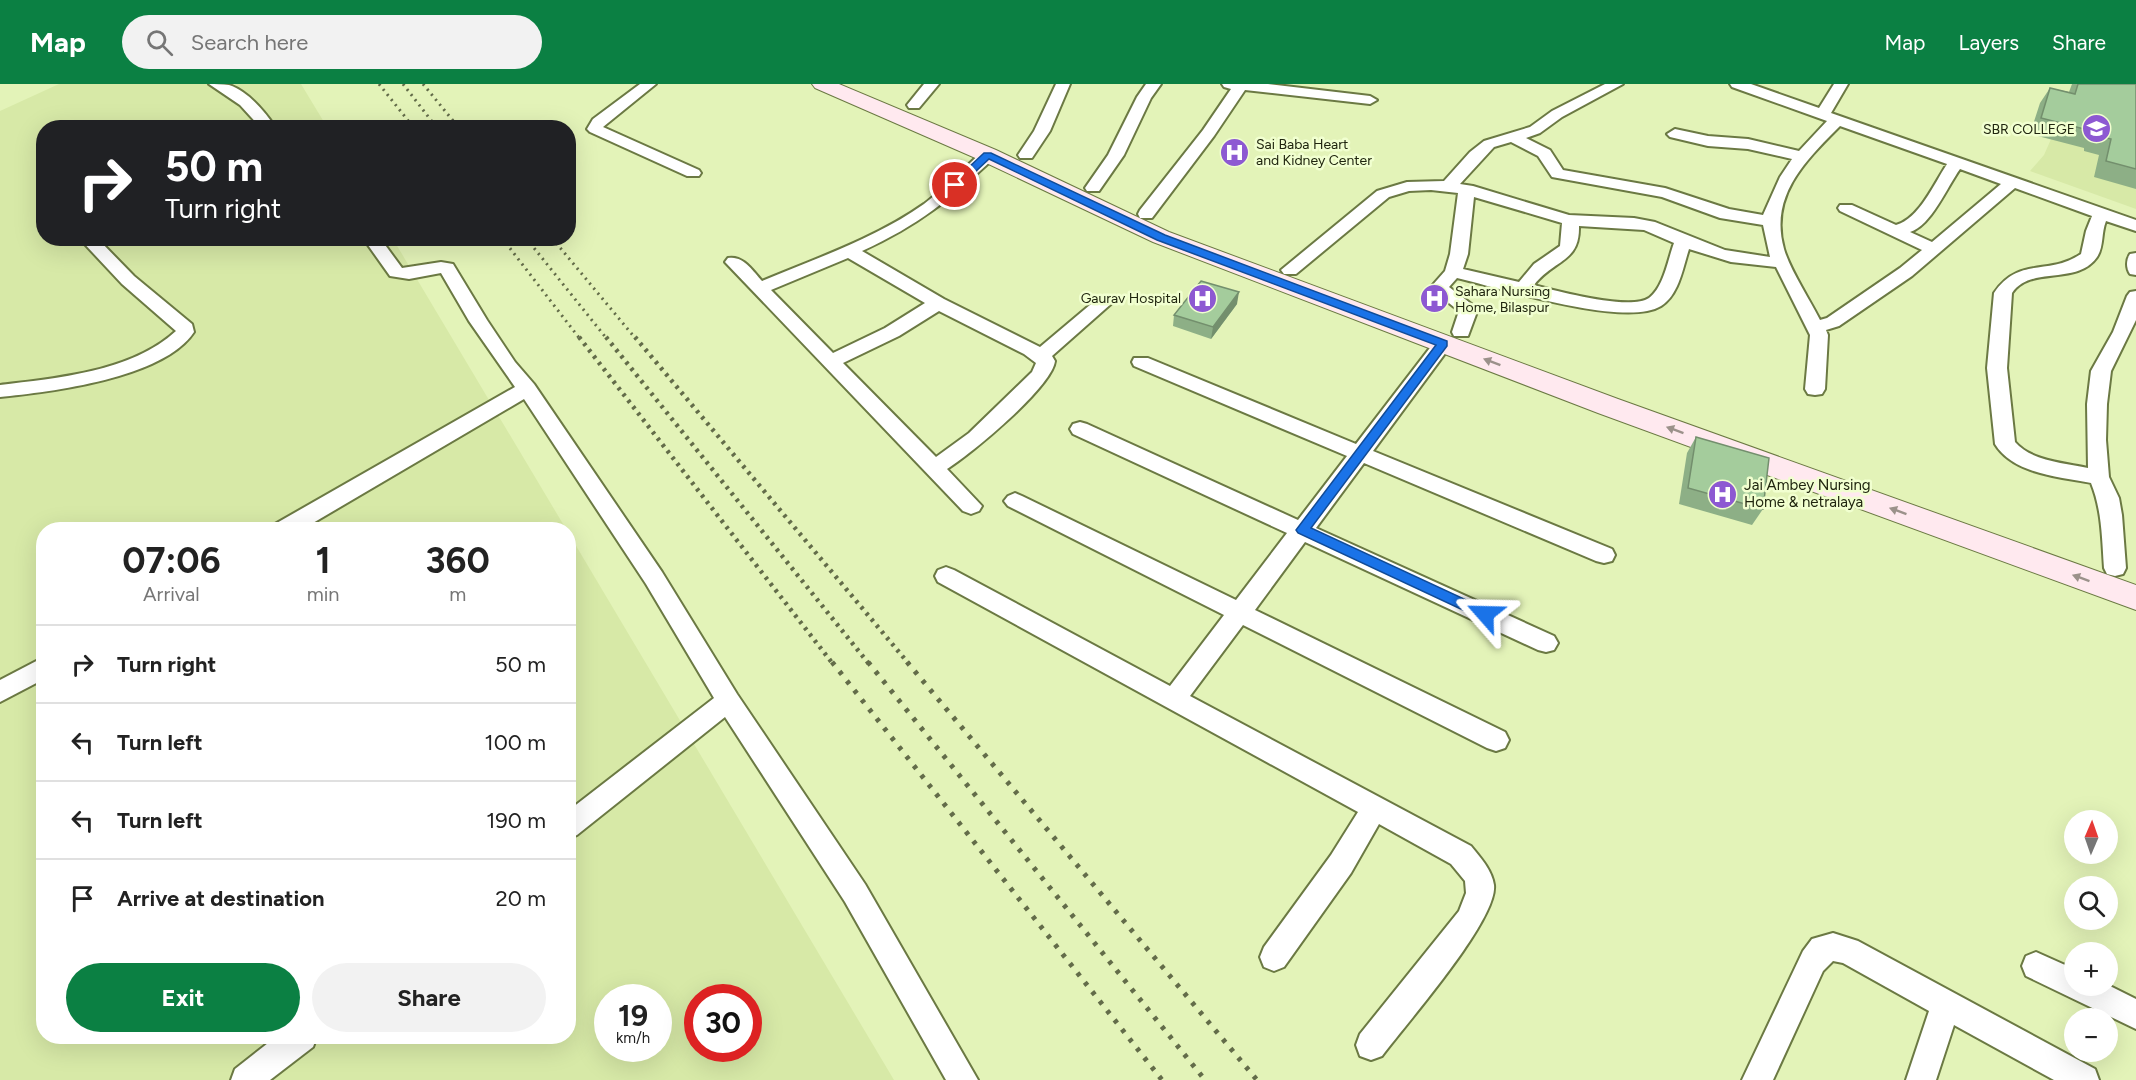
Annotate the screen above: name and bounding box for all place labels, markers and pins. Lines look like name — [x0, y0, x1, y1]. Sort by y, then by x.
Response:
school or university icon: SBR COLLEGE — [2080, 113, 2112, 145]
place label: SBR COLLEGE — [1983, 121, 2075, 138]
hospital icon: Sai Baba Heart and Kidney Center — [1219, 136, 1251, 168]
place label: Sai Baba Heart and Kidney Center — [1256, 136, 1372, 169]
pin — [929, 159, 980, 210]
hospital icon: Gaurav Hospital — [1186, 282, 1218, 314]
hospital icon: Sahara Nursing Home, Bilaspur — [1418, 283, 1450, 315]
place label: Sahara Nursing Home, Bilaspur — [1455, 283, 1550, 316]
place label: Gaurav Hospital — [1081, 290, 1181, 307]
place label: Jai Ambey Nursing Home & netralaya — [1744, 476, 1871, 511]
hospital icon: Jai Ambey Nursing Home & netralaya — [1707, 478, 1739, 510]

